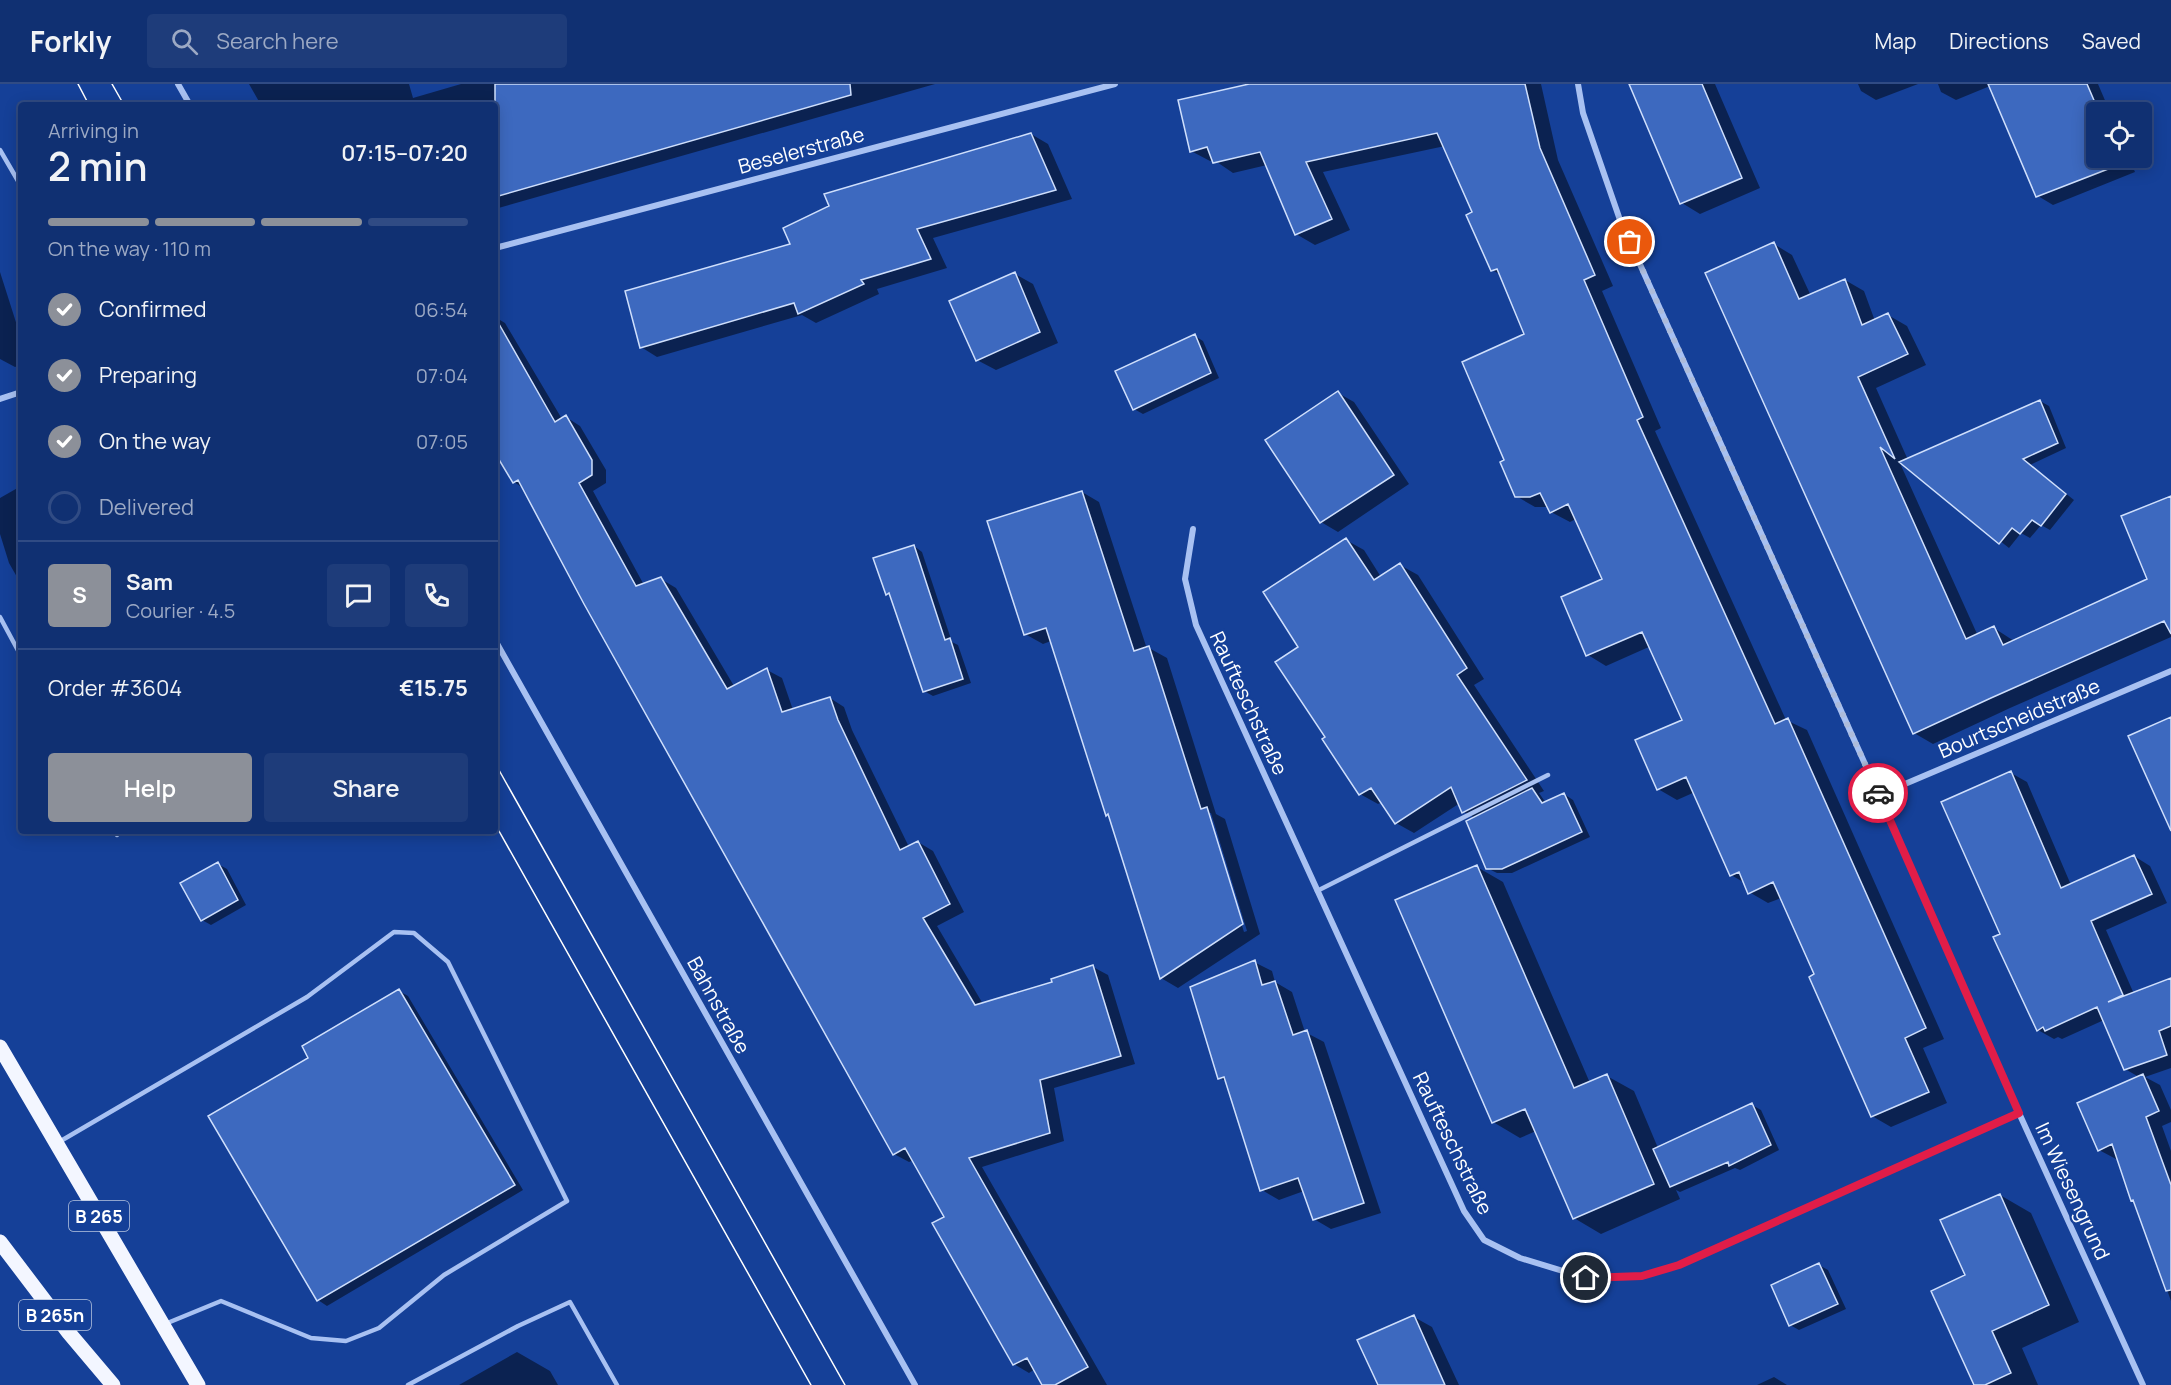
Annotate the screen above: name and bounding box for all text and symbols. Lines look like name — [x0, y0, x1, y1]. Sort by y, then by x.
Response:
search box — [147, 14, 567, 68]
text: Forkly — [30, 22, 111, 60]
icon: search — [168, 25, 201, 58]
text: Search here — [216, 26, 339, 56]
text: Map — [1875, 27, 1916, 55]
text: Directions — [1949, 27, 2049, 55]
text: Saved — [2082, 27, 2141, 55]
map controls — [2086, 102, 2152, 168]
button: locate — [2086, 102, 2152, 168]
text: Arriving in — [48, 117, 139, 144]
street label: Beselerstraße — [735, 120, 867, 180]
text: 07:15–07:20 — [341, 138, 468, 168]
text: 2 min — [48, 139, 147, 193]
pin — [1604, 216, 1655, 267]
icon: bag — [1613, 225, 1646, 258]
text: On the way · 110 m — [48, 235, 211, 262]
icon: check — [48, 293, 81, 326]
text: Confirmed — [99, 294, 207, 324]
text: 06:54 — [414, 296, 468, 323]
icon: check — [48, 359, 81, 392]
text: Preparing — [99, 360, 197, 390]
text: 07:04 — [416, 362, 468, 389]
icon: check — [48, 425, 81, 458]
text: On the way — [99, 426, 211, 456]
text: 07:05 — [416, 428, 468, 455]
text: Delivered — [99, 492, 194, 522]
button: chat — [327, 564, 390, 627]
button: phone — [405, 564, 468, 627]
text: Sam — [126, 567, 173, 597]
text: S — [72, 580, 87, 610]
text: Courier · 4.5 — [126, 597, 235, 624]
street label: Raufteschstraße — [1204, 627, 1294, 779]
street label: Bourtscheidstraße — [1934, 672, 2104, 764]
text: Order #3604 — [48, 673, 182, 703]
text: €15.75 — [399, 673, 468, 703]
button: Help — [48, 753, 252, 822]
button: Share — [264, 753, 468, 822]
courier — [1848, 763, 1908, 823]
icon: car — [1862, 777, 1895, 810]
street label: Bahnstraße — [681, 952, 757, 1058]
street label: Raufteschstraße — [1407, 1067, 1499, 1219]
street label: Im Wiesengrund — [2029, 1118, 2117, 1264]
road number: B 265 — [69, 1201, 129, 1231]
pin — [1560, 1252, 1611, 1303]
icon: home — [1569, 1261, 1602, 1294]
road number: B 265n — [19, 1300, 91, 1330]

